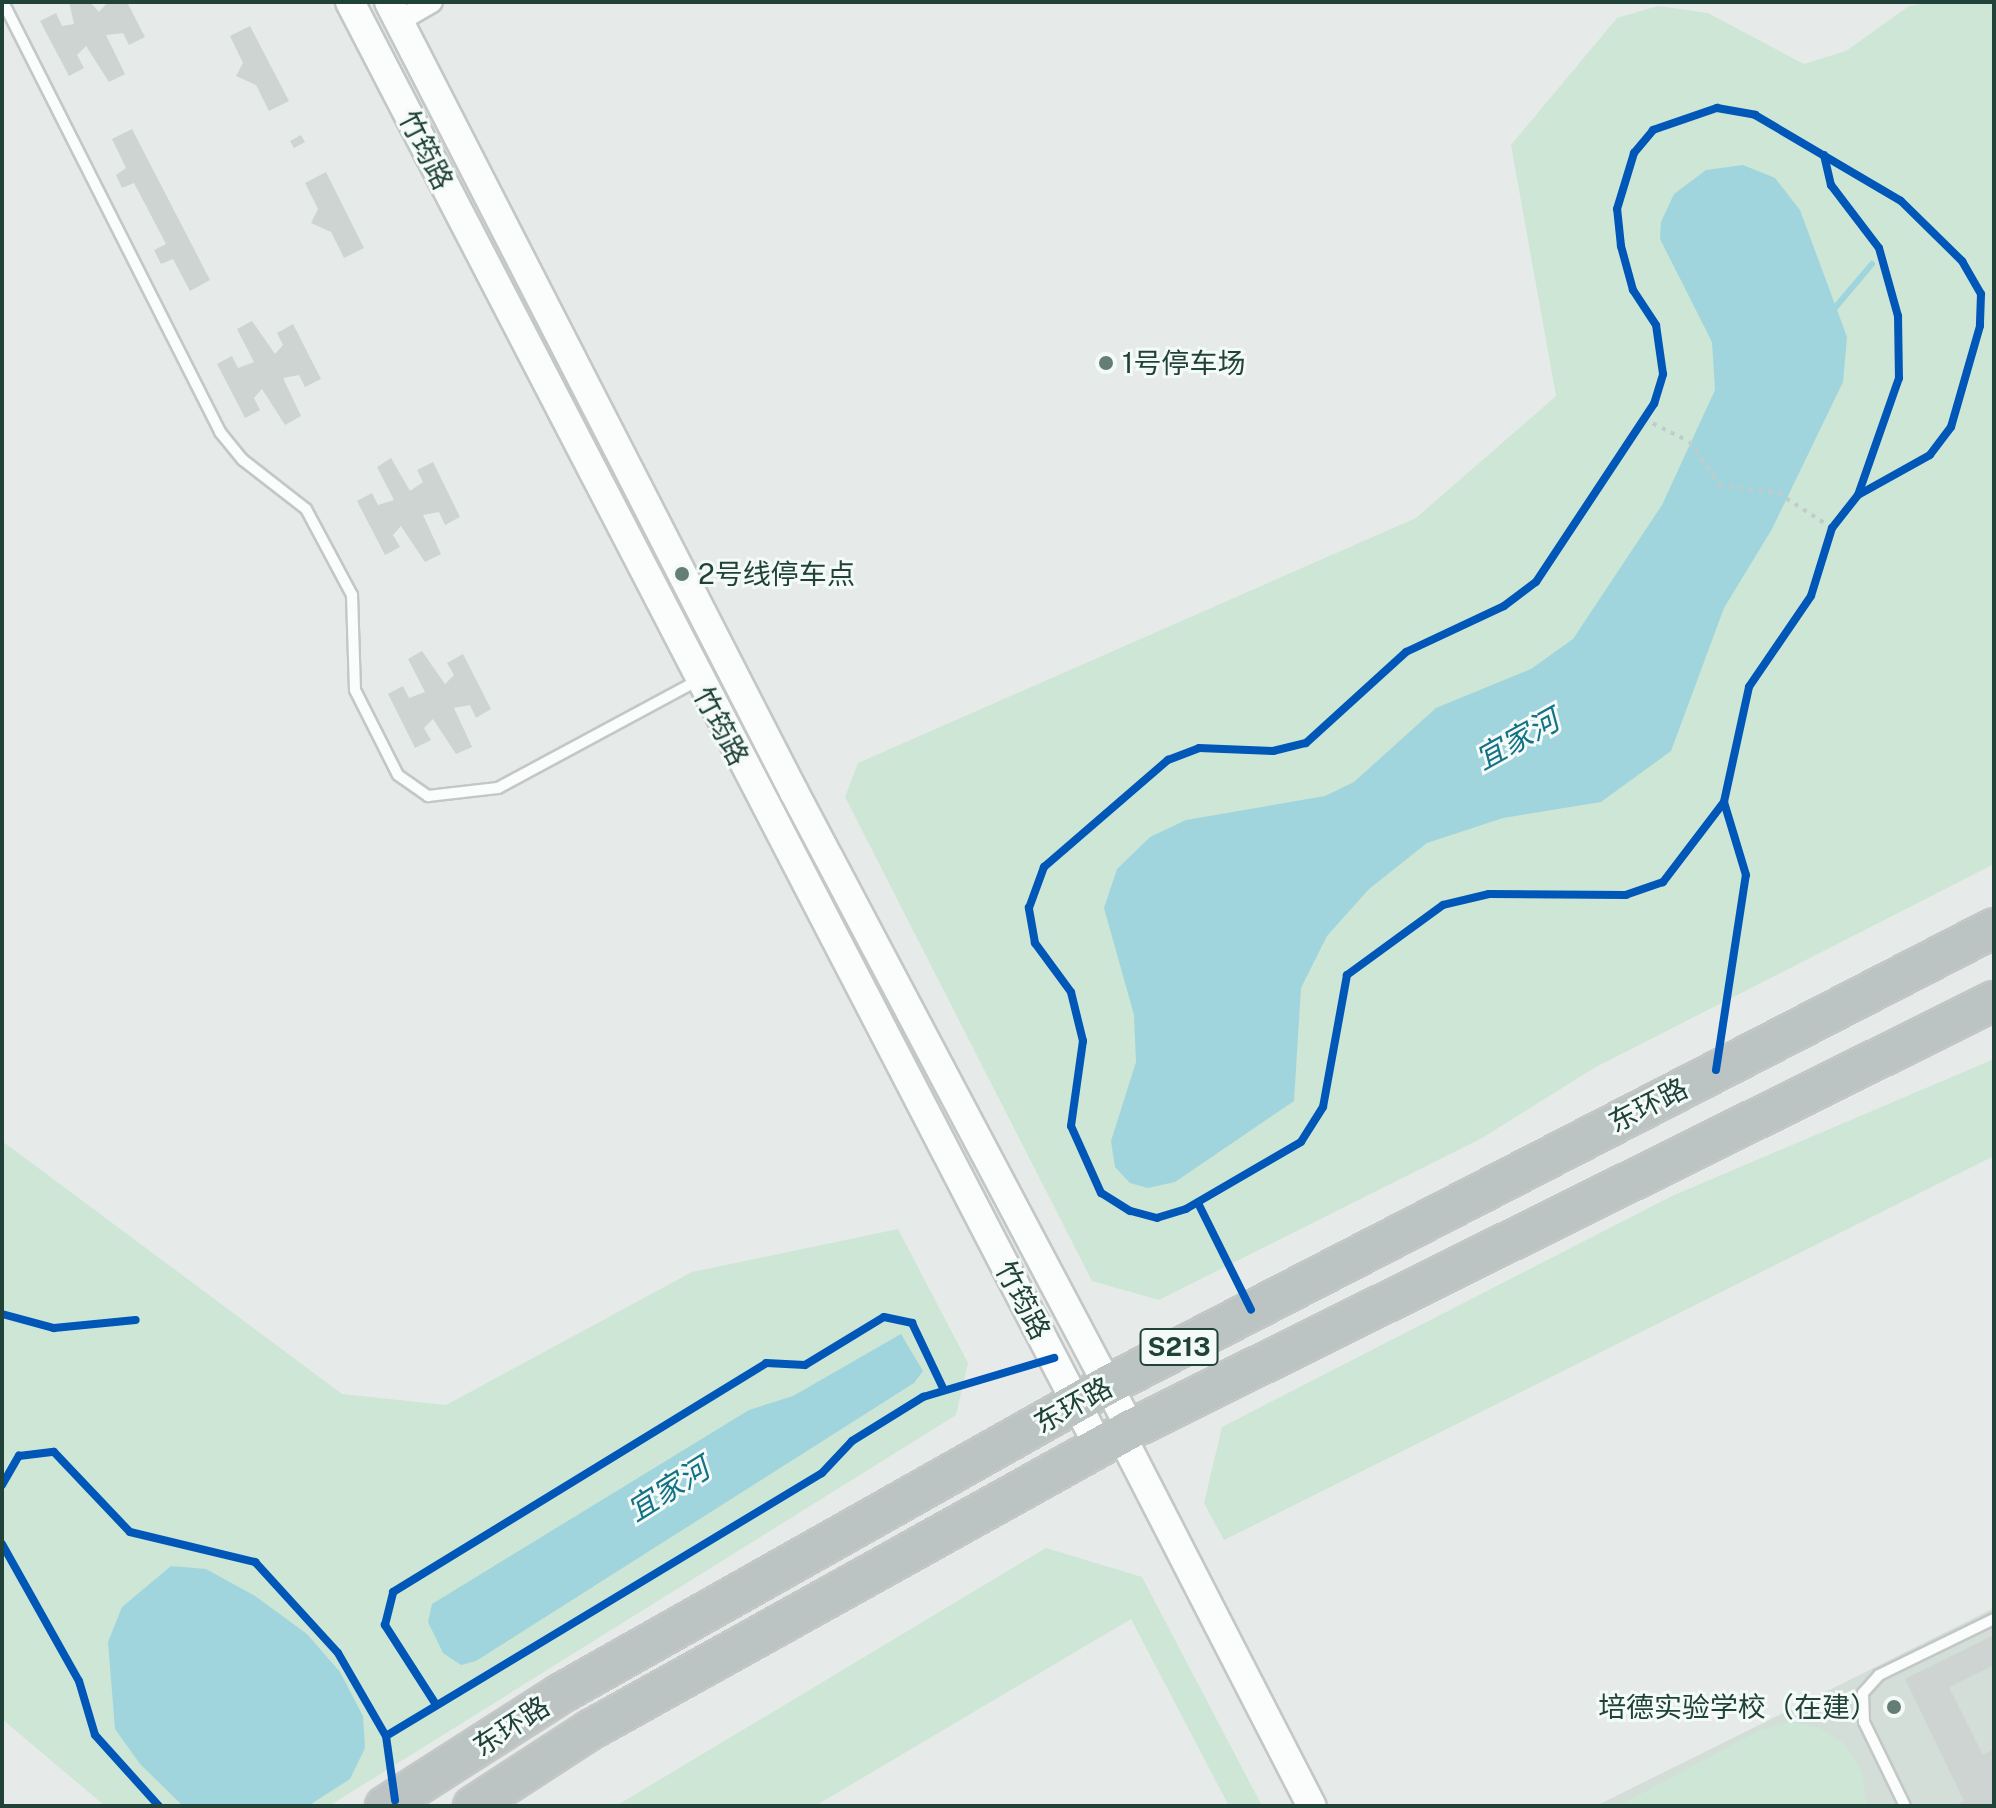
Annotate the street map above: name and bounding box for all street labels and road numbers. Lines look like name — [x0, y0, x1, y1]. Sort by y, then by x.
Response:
street label: 竹筠路 — [392, 105, 460, 195]
street label: 竹筠路 — [686, 681, 756, 771]
street label: 东环路 — [1603, 1071, 1693, 1139]
street label: 竹筠路 — [988, 1255, 1058, 1345]
road number: S213 — [1139, 1325, 1219, 1369]
street label: 东环路 — [1028, 1370, 1118, 1440]
street label: 东环路 — [467, 1689, 555, 1763]

